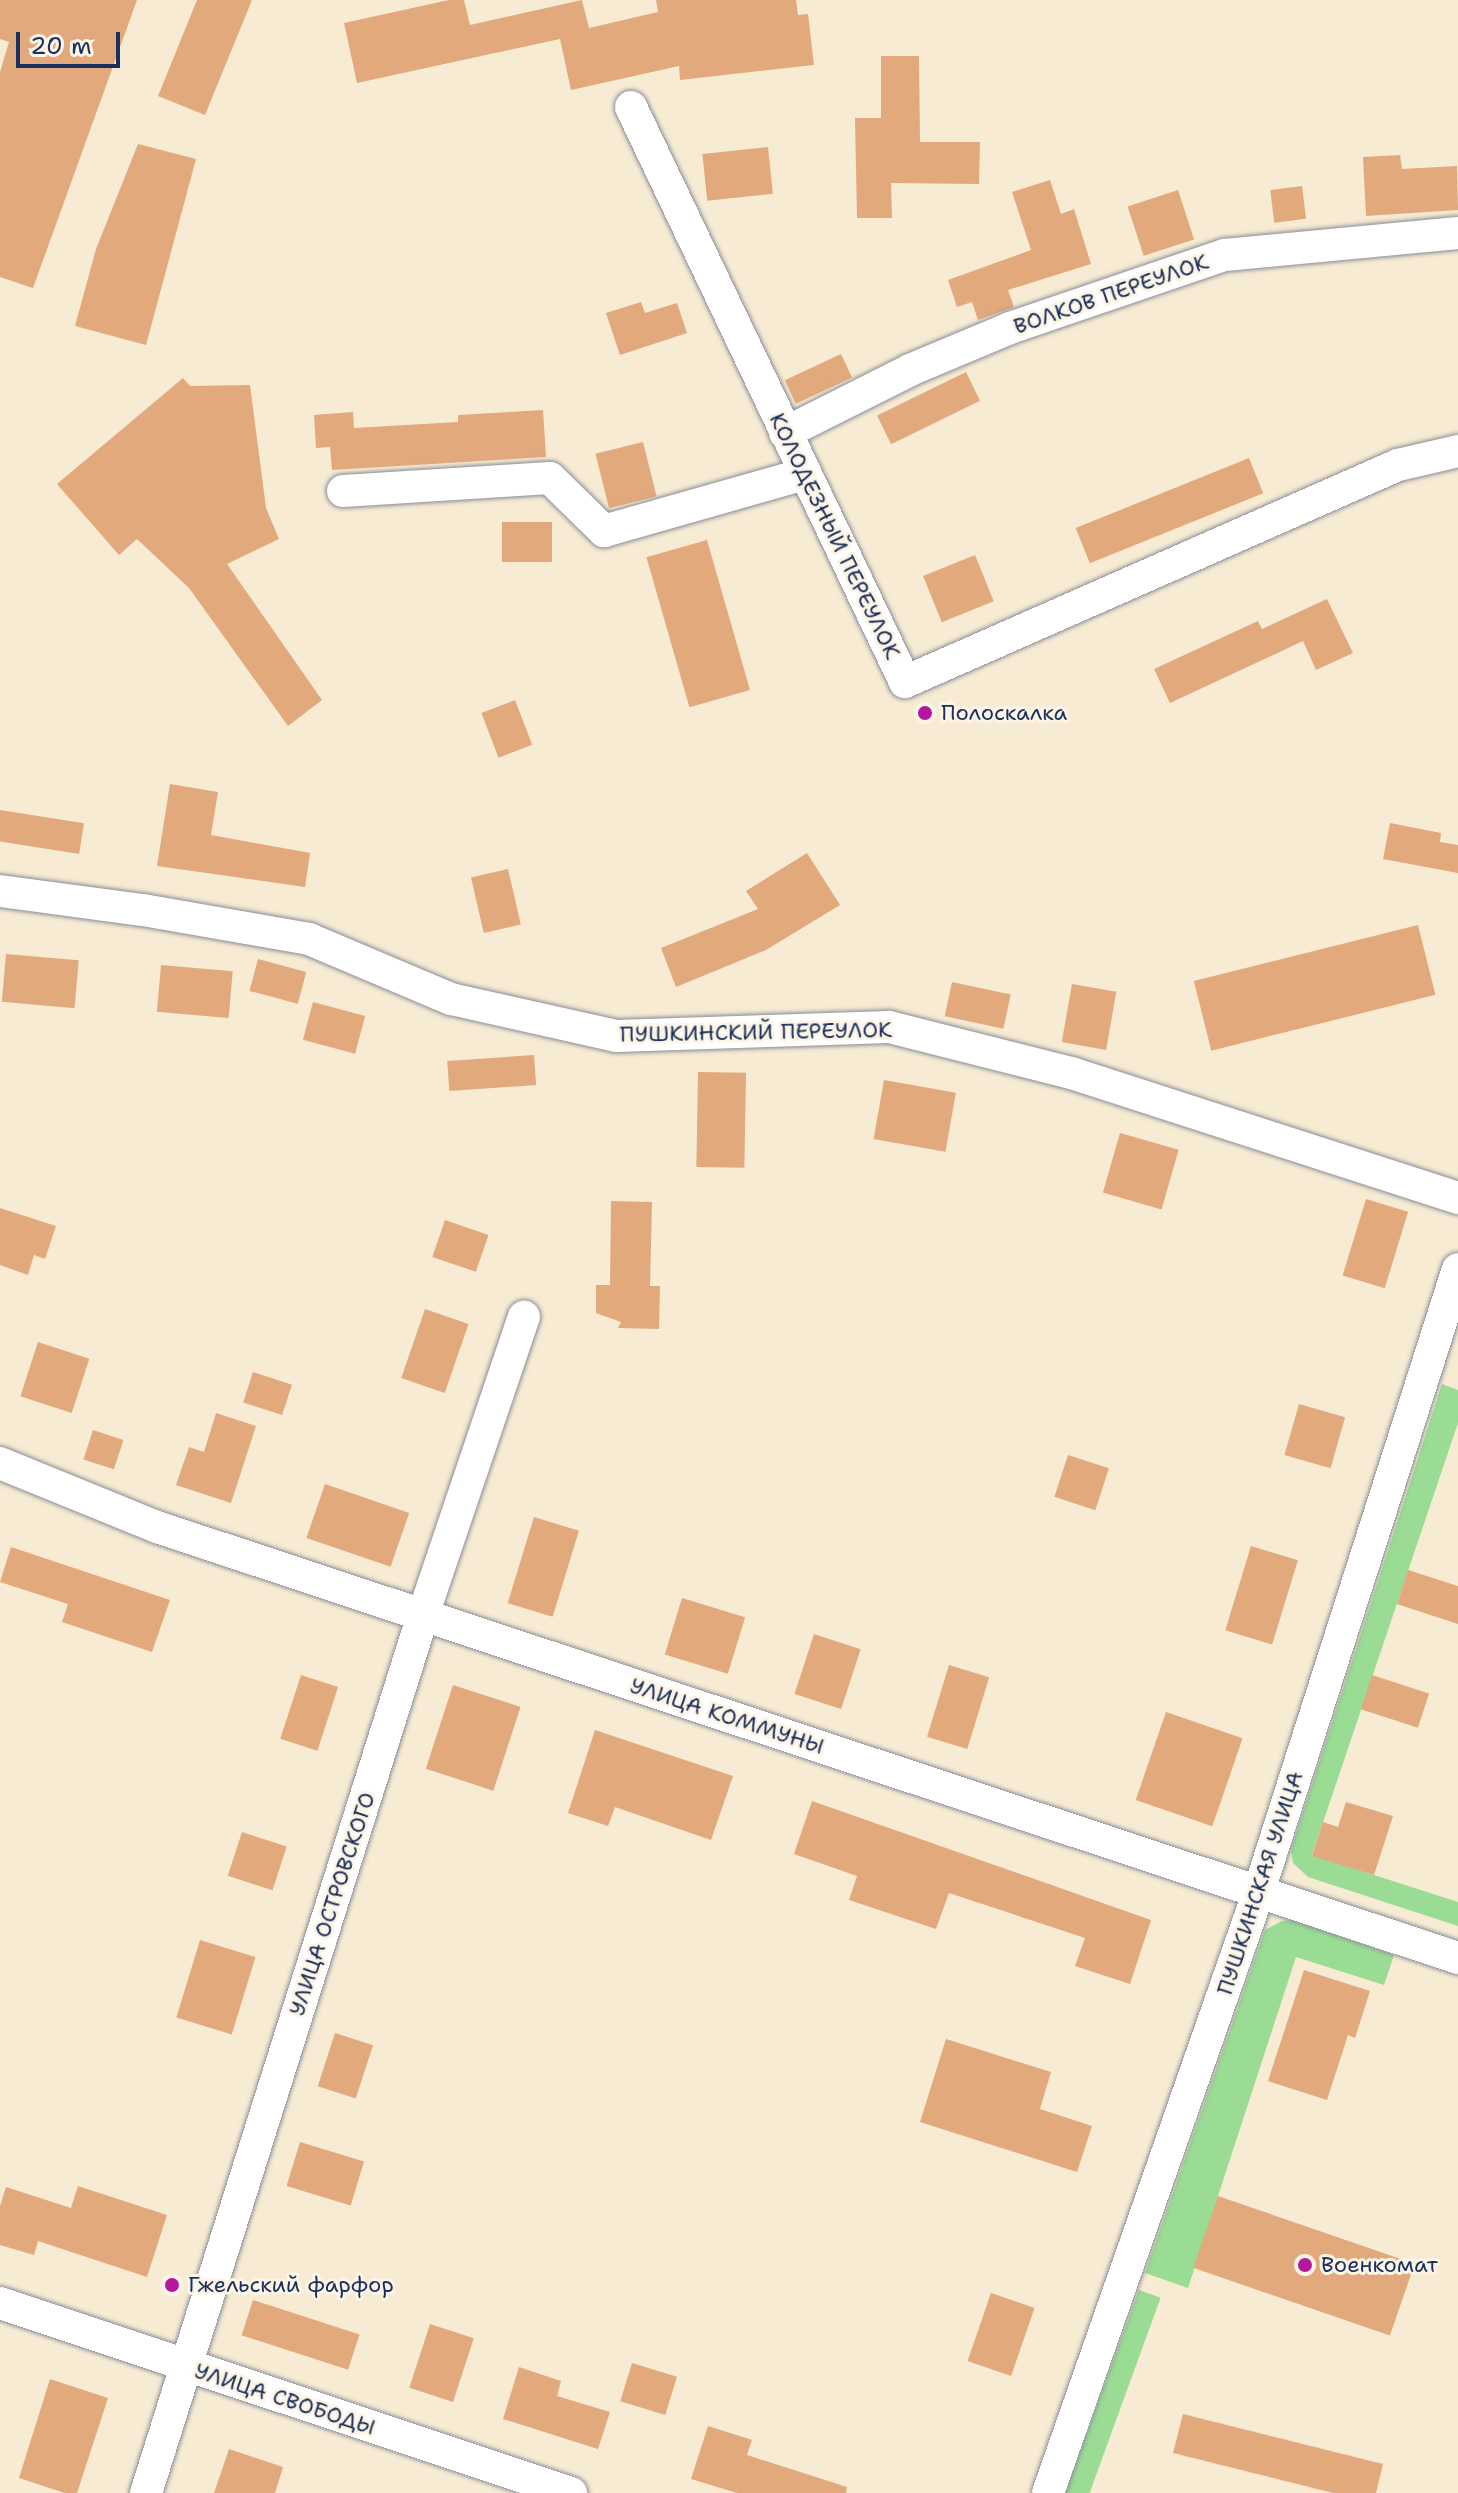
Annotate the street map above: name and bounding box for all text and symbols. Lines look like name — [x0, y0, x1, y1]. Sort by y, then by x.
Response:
scale bar — [20, 16, 124, 66]
text: 20 m — [30, 30, 92, 62]
street label: ВОЛКОВ ПЕРЕУЛОК — [1010, 248, 1212, 340]
street label: КОЛОДЕЗНЫЙ ПЕРЕУЛОК — [764, 409, 906, 663]
place label: Полоскалка — [941, 700, 1067, 726]
marker: Полоскалка — [916, 704, 934, 722]
street label: ПУШКИНСКИЙ ПЕРЕУЛОК — [620, 1016, 892, 1048]
street label: УЛИЦА КОММУНЫ — [627, 1672, 827, 1760]
street label: ПУШКИНСКАЯ УЛИЦА — [1211, 1768, 1309, 1998]
street label: УЛИЦА ОСТРОВСКОГО — [283, 1789, 381, 2019]
place label: Военкомат — [1321, 2252, 1438, 2278]
marker: Военкомат — [1296, 2256, 1314, 2274]
place label: Гжельский фарфор — [188, 2272, 394, 2298]
marker: Гжельский фарфор — [163, 2276, 181, 2294]
street label: УЛИЦА СВОБОДЫ — [191, 2357, 379, 2441]

